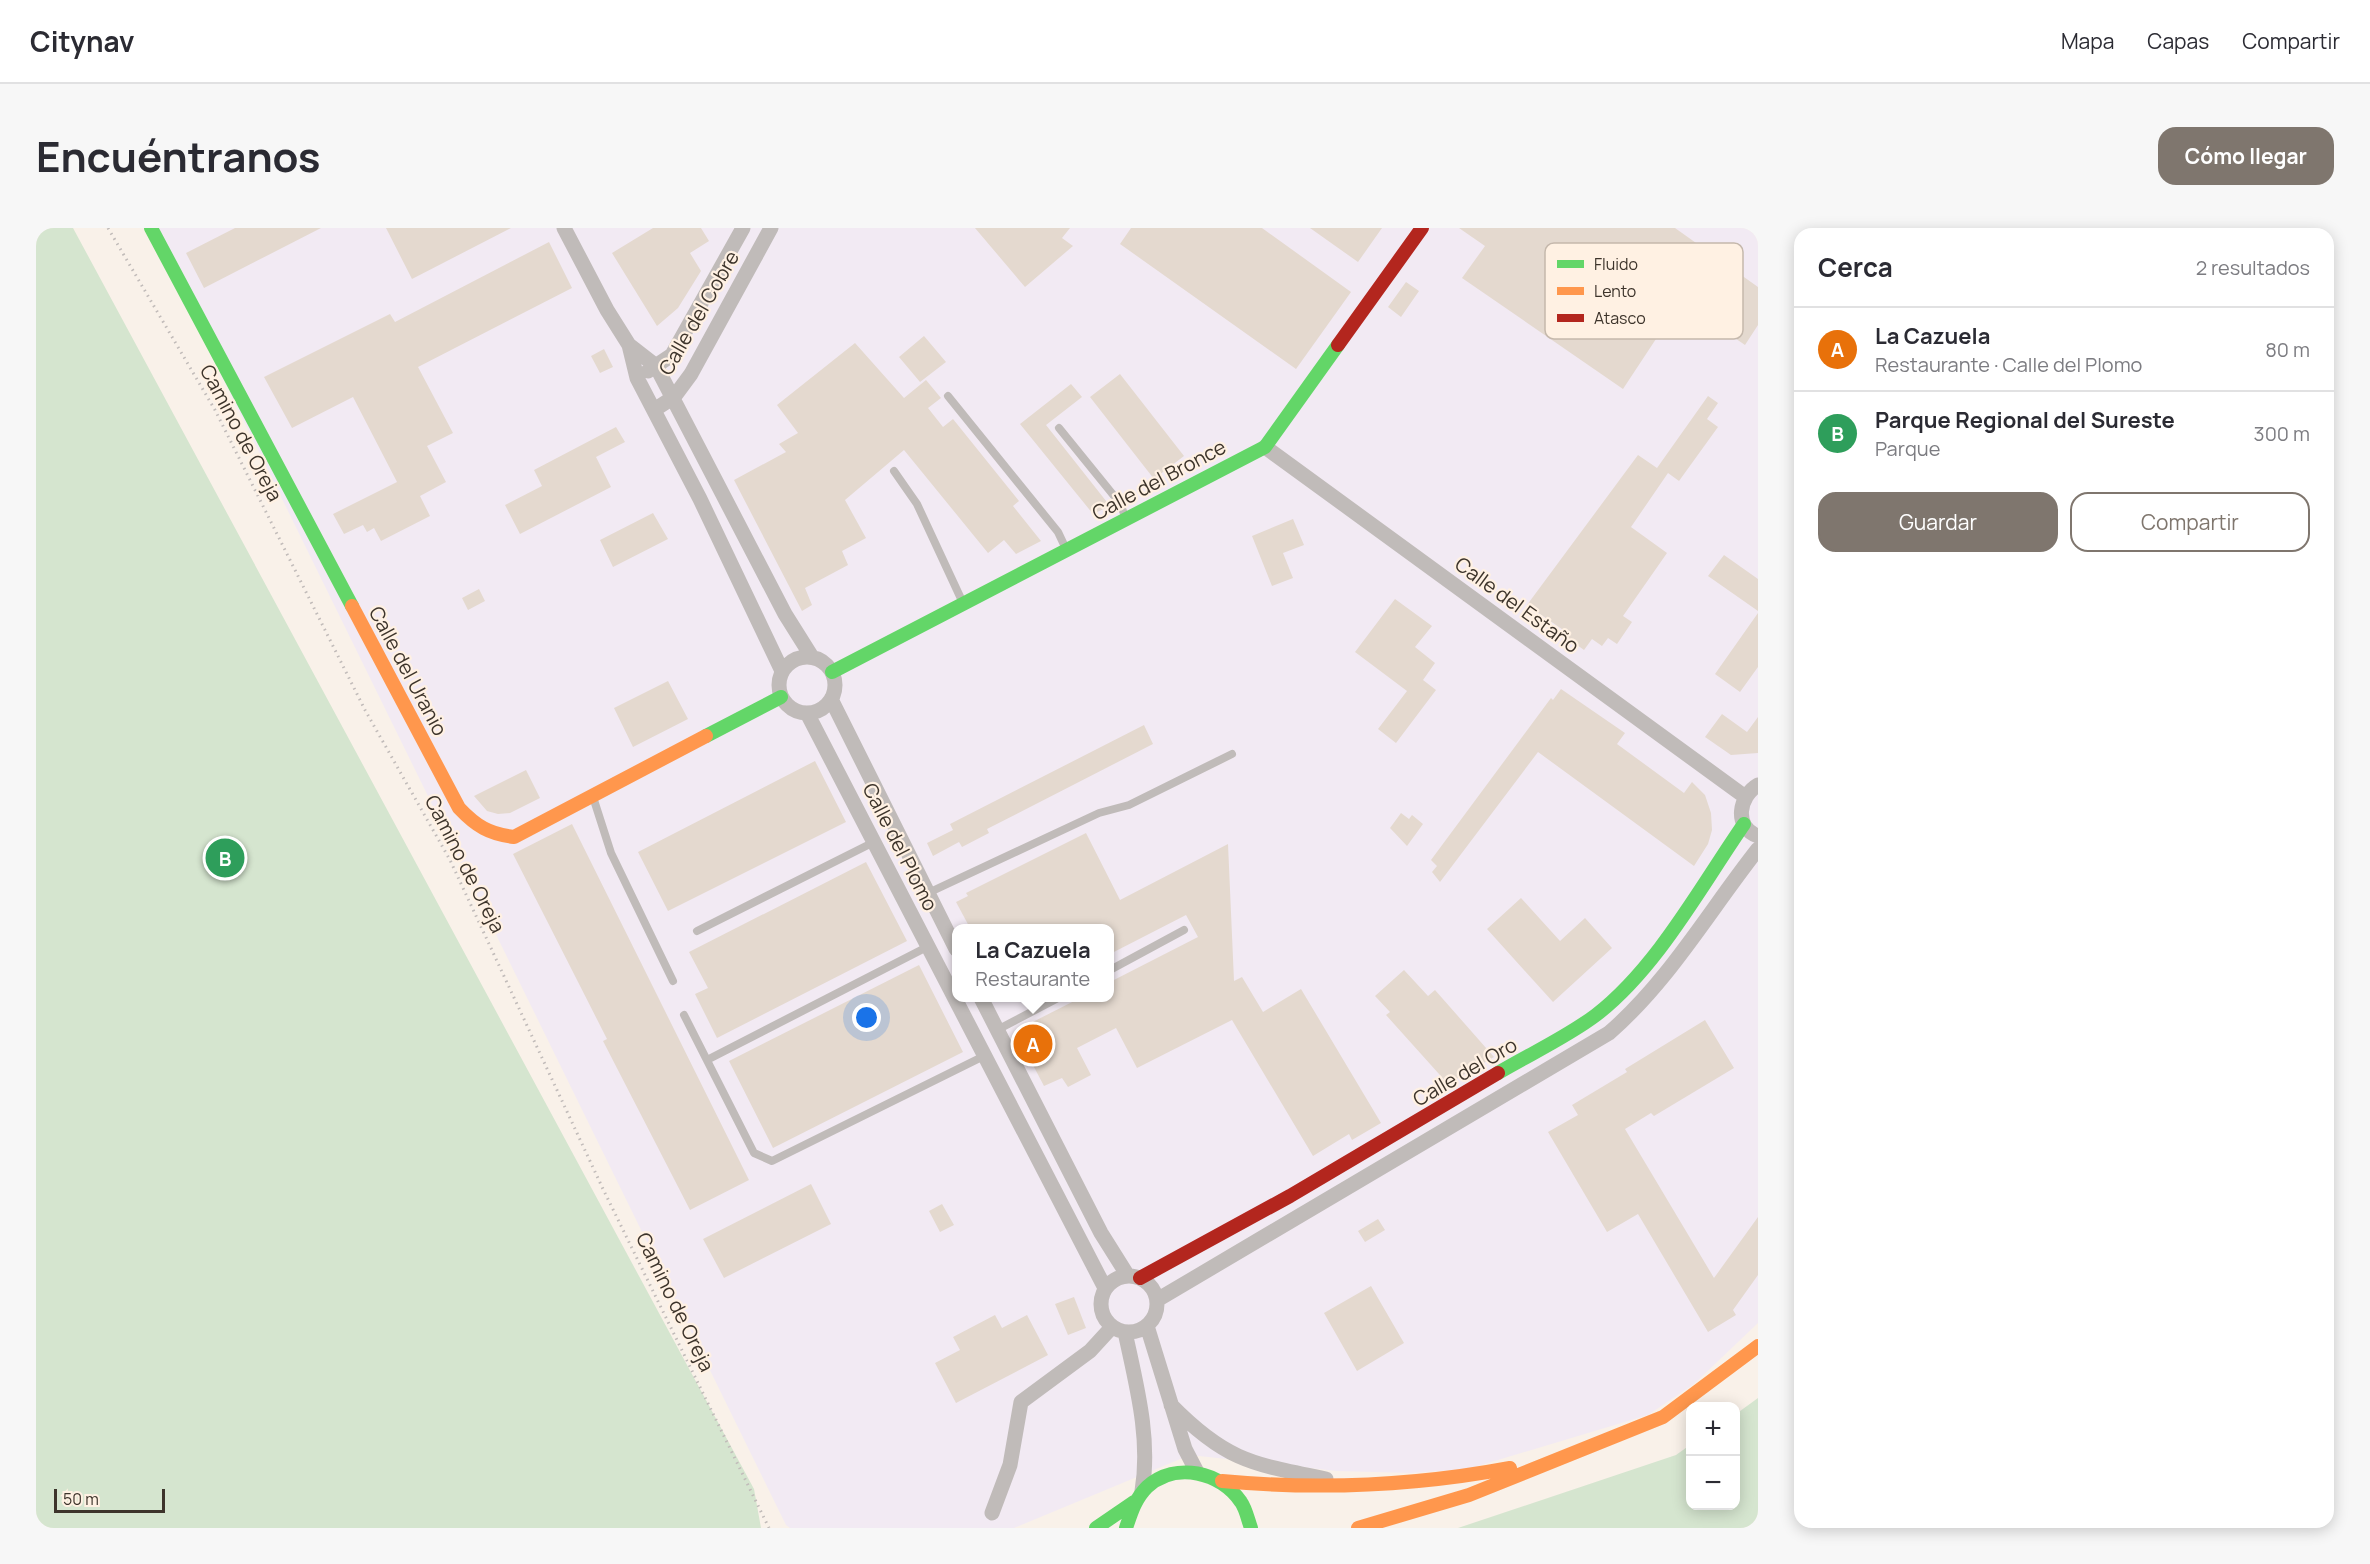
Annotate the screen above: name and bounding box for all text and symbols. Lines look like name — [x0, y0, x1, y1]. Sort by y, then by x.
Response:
text: Citynav — [30, 22, 134, 60]
text: Mapa — [2061, 27, 2114, 55]
text: Capas — [2147, 27, 2209, 55]
text: Compartir — [2242, 27, 2340, 55]
text: Encuéntranos — [36, 127, 321, 185]
button: Cómo llegar — [2158, 127, 2334, 185]
legend — [1545, 243, 1743, 339]
street label: Calle del Cobre — [652, 246, 745, 380]
text: Cerca — [1818, 249, 1893, 285]
text: Fluido — [1594, 253, 1638, 275]
text: 2 resultados — [2196, 254, 2310, 281]
text: Lento — [1594, 280, 1636, 302]
text: Atasco — [1594, 307, 1646, 329]
text: La Cazuela — [1875, 321, 1990, 351]
text: A — [1831, 336, 1844, 363]
text: 80 m — [2265, 336, 2310, 363]
text: Restaurante · Calle del Plomo — [1875, 351, 2142, 378]
street label: Camino de Oreja — [194, 360, 289, 506]
text: Parque Regional del Sureste — [1875, 405, 2175, 435]
text: B — [1831, 420, 1844, 447]
text: 300 m — [2254, 420, 2310, 447]
street label: Calle del Bronce — [1087, 433, 1230, 526]
text: Parque — [1875, 435, 1940, 462]
button: Guardar — [1818, 492, 2058, 552]
button: Compartir — [2070, 492, 2310, 552]
street label: Calle del Estaño — [1450, 550, 1585, 659]
street label: Calle del Uranio — [363, 601, 454, 740]
street label: Calle del Plomo — [857, 778, 944, 915]
street label: Camino de Oreja — [419, 790, 512, 937]
pin: B — [206, 836, 244, 880]
popup — [952, 924, 1114, 1002]
text: La Cazuela — [975, 935, 1091, 965]
text: Restaurante — [975, 965, 1090, 992]
your location — [852, 1003, 881, 1032]
pin: A — [1014, 1022, 1052, 1066]
street label: Calle del Oro — [1408, 1031, 1522, 1112]
street label: Camino de Oreja — [630, 1228, 721, 1376]
map controls — [1686, 1402, 1740, 1510]
button: + — [1686, 1402, 1740, 1456]
button: − — [1686, 1456, 1740, 1510]
scale bar — [54, 1486, 165, 1514]
text: 50 m — [63, 1488, 99, 1510]

